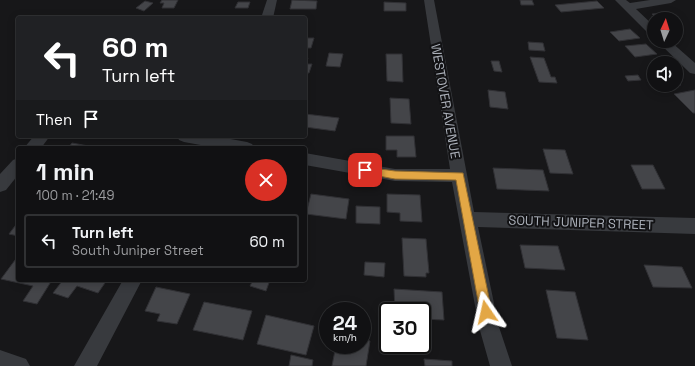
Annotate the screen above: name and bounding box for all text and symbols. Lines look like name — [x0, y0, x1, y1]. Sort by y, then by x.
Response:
north arrow — [647, 12, 683, 48]
map controls — [647, 12, 683, 92]
text: 60 m — [102, 29, 168, 65]
icon: left — [36, 32, 88, 84]
street label: WESTOVER AVENUE — [427, 42, 464, 160]
button: sound — [647, 56, 683, 92]
text: Turn left — [102, 64, 175, 87]
icon: arrive — [80, 108, 102, 130]
text: Then — [36, 110, 72, 129]
pin — [348, 153, 382, 187]
text: 1 min — [36, 156, 95, 187]
button: close — [245, 159, 287, 201]
icon: arrive — [354, 159, 376, 181]
text: 100 m · 21:49 — [36, 187, 114, 204]
street label: SOUTH JUNIPER STREET — [508, 211, 654, 234]
text: Turn left — [72, 223, 134, 242]
icon: left — [38, 230, 60, 252]
text: 60 m — [249, 232, 285, 251]
text: South Juniper Street — [72, 242, 204, 259]
position arrow — [465, 291, 507, 333]
speed limit sign: 30 — [379, 302, 431, 354]
text: 24 — [333, 310, 357, 336]
text: km/h — [333, 331, 357, 344]

